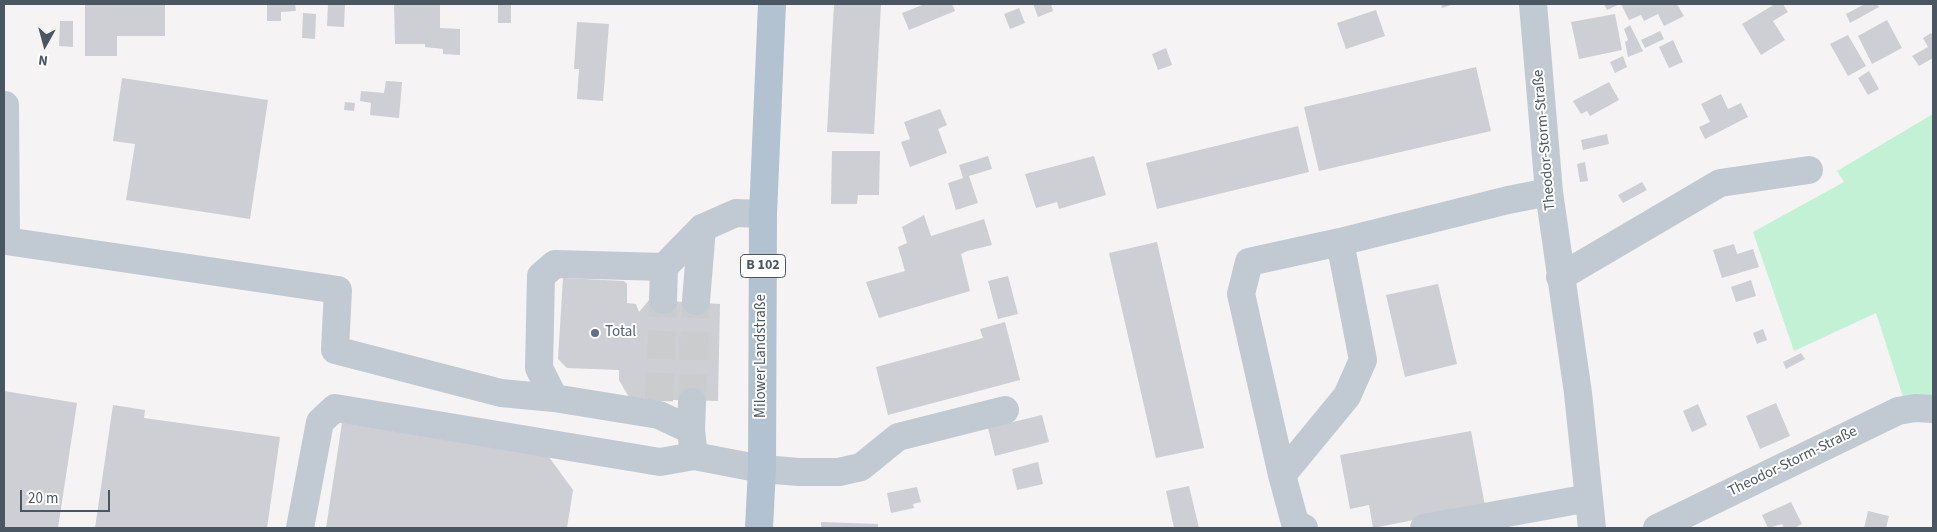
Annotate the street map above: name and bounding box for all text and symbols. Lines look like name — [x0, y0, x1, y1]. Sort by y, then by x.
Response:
north arrow — [20, 20, 70, 70]
text: N — [37, 49, 49, 70]
street label: Theodor-Storm-Straße — [1530, 69, 1560, 211]
road number: B 102 — [740, 255, 786, 278]
street label: Milower Landstraße — [753, 294, 771, 418]
place label: Total — [605, 324, 636, 342]
marker: Total — [589, 327, 601, 339]
street label: Theodor-Storm-Straße — [1726, 423, 1860, 501]
scale bar — [22, 480, 112, 512]
text: 20 m — [28, 488, 58, 509]

